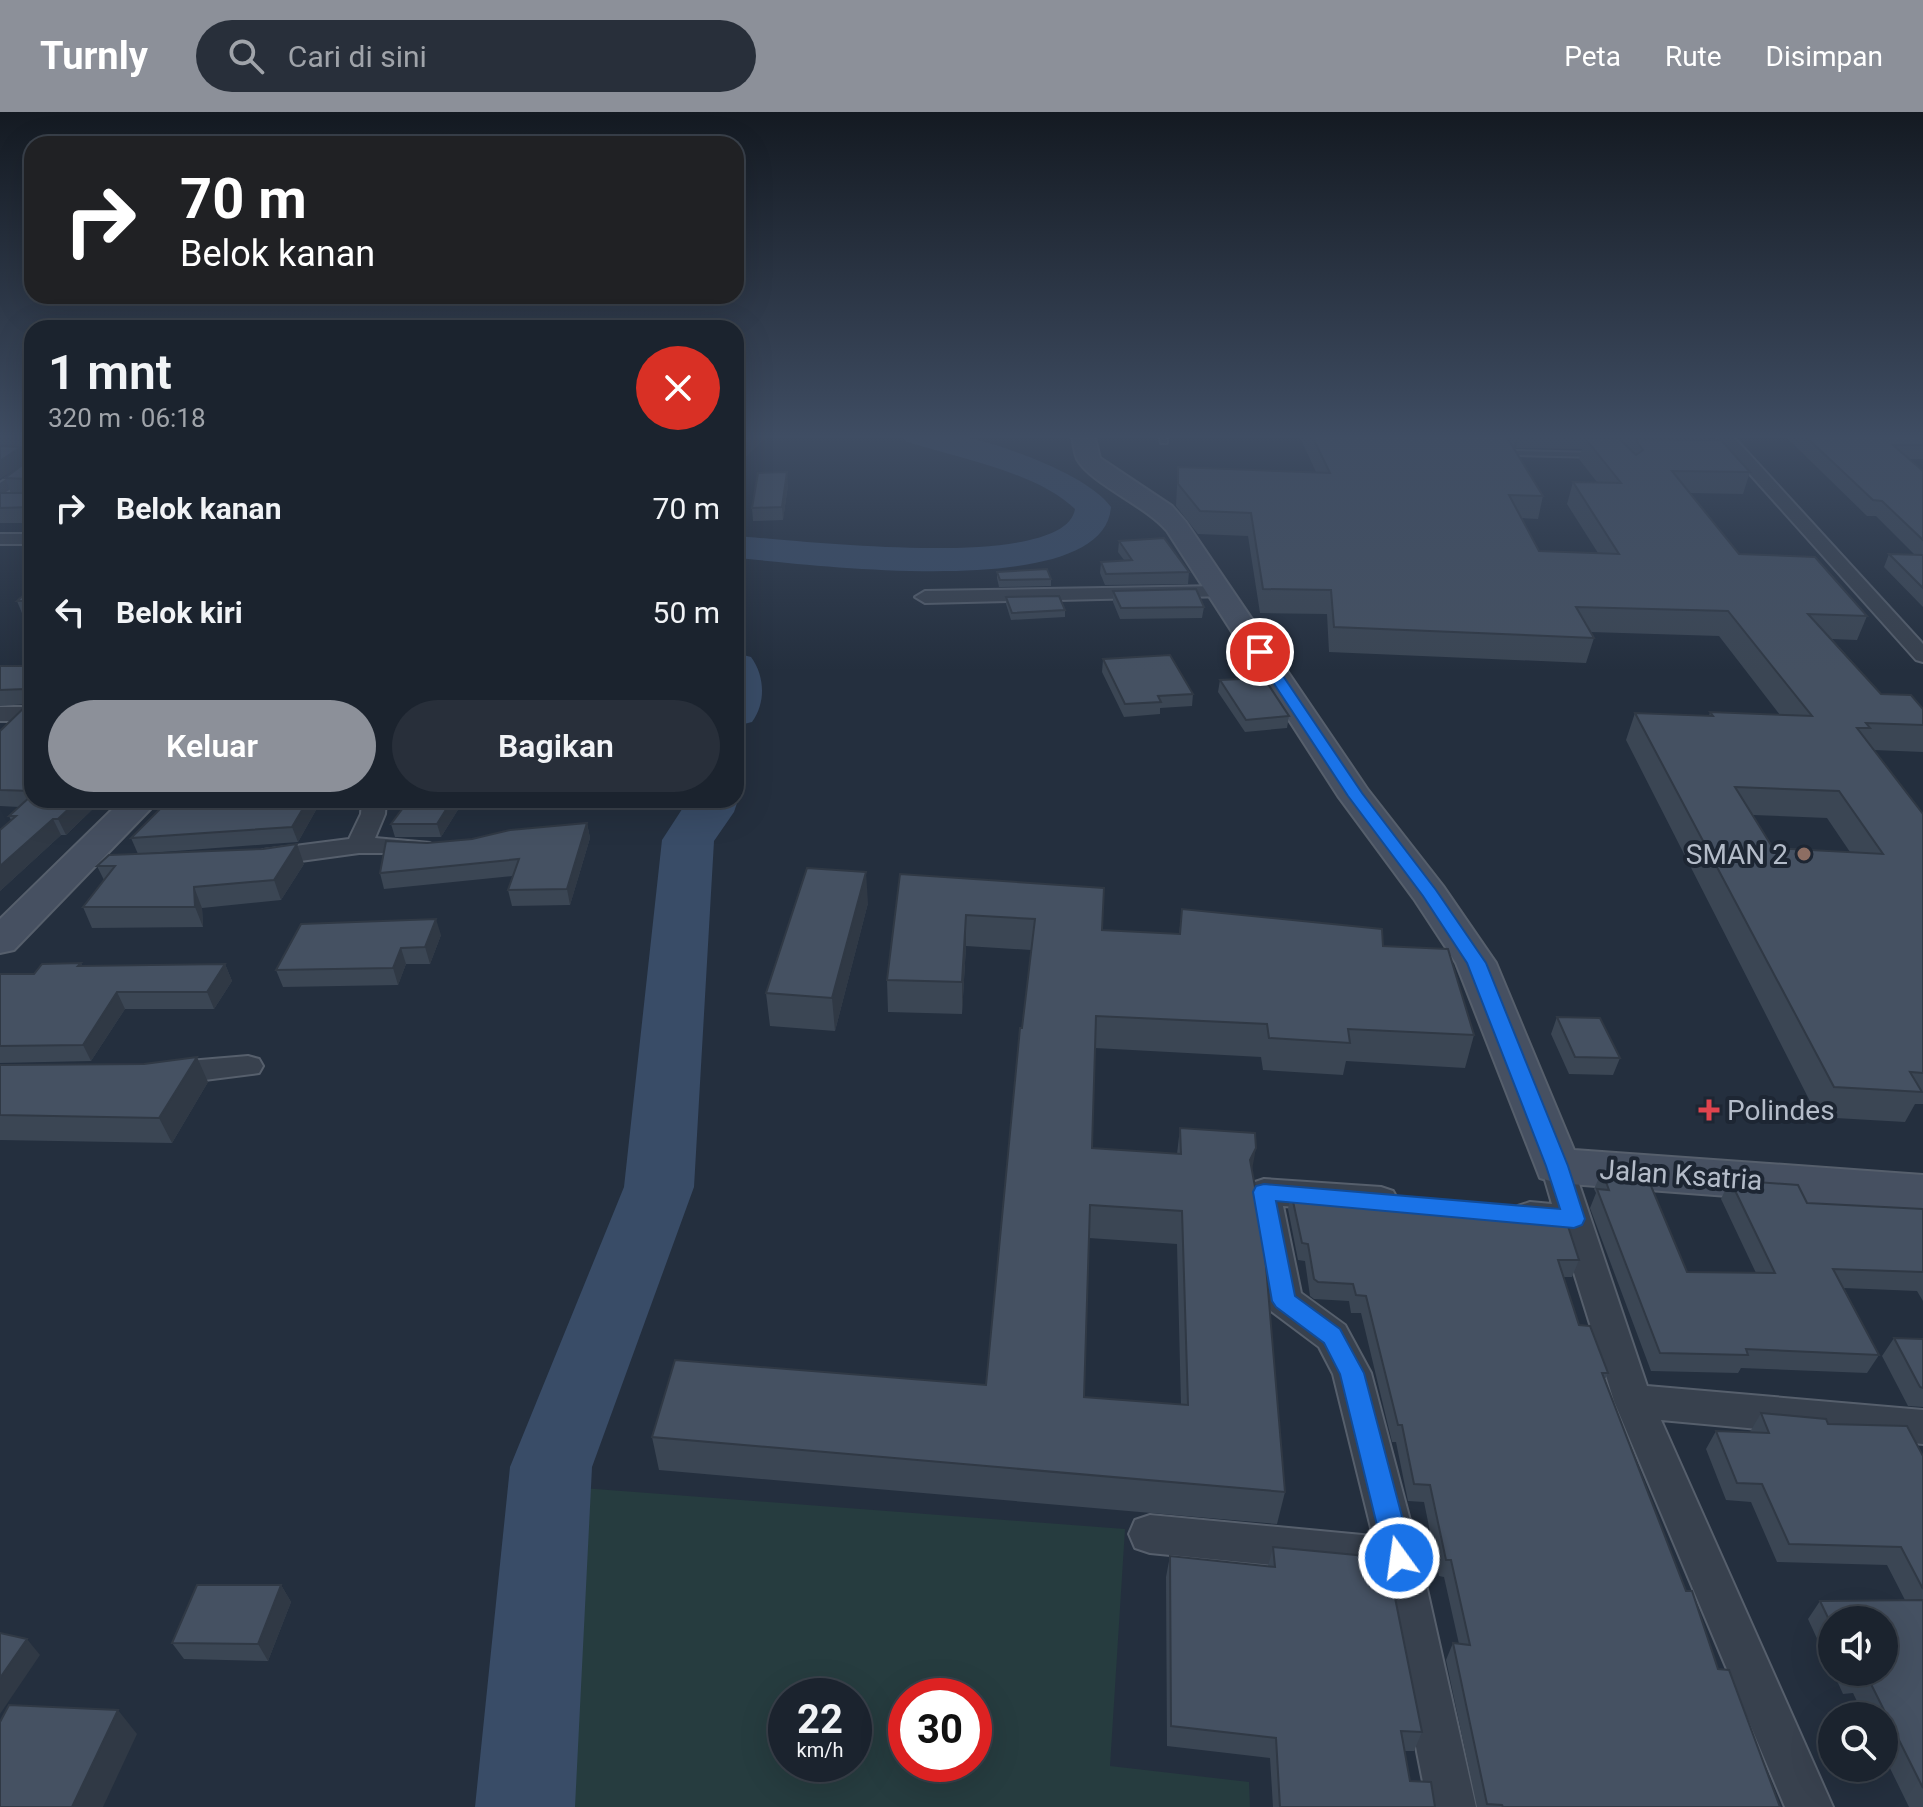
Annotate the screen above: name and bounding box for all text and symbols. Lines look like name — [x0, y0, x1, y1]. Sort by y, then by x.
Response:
search box — [196, 20, 756, 92]
text: Turnly — [40, 34, 148, 78]
icon: search — [224, 34, 268, 78]
text: Cari di sini — [288, 39, 427, 74]
text: Peta — [1564, 40, 1621, 73]
text: Rute — [1665, 40, 1722, 73]
text: Disimpan — [1766, 40, 1883, 73]
text: 70 m — [180, 166, 307, 232]
icon: right — [48, 168, 152, 272]
text: Belok kanan — [180, 233, 375, 275]
text: 1 mnt — [48, 344, 172, 401]
button: close — [636, 346, 720, 430]
text: 320 m · 06:18 — [48, 403, 206, 433]
icon: right — [48, 486, 92, 530]
text: Belok kanan — [116, 491, 281, 526]
text: 70 m — [653, 491, 720, 526]
icon: left — [48, 590, 92, 634]
text: Belok kiri — [116, 595, 243, 630]
text: 50 m — [653, 595, 720, 630]
pin — [1226, 618, 1294, 686]
icon: arrive — [1238, 630, 1282, 674]
button: Keluar — [48, 700, 376, 792]
button: Bagikan — [392, 700, 720, 792]
place label: SMAN 2 — [1686, 838, 1788, 871]
marker: SMAN 2 — [1795, 845, 1813, 863]
place label: Polindes — [1727, 1094, 1835, 1127]
marker: Polindes — [1698, 1099, 1720, 1121]
street label: Jalan Ksatria — [1599, 1153, 1763, 1197]
position arrow — [1357, 1516, 1441, 1600]
map controls — [1818, 1606, 1898, 1782]
button: sound — [1818, 1606, 1898, 1686]
speed limit sign: 30 — [888, 1678, 992, 1782]
text: 22 — [797, 1696, 843, 1743]
button: search — [1818, 1702, 1898, 1782]
text: km/h — [797, 1738, 843, 1762]

